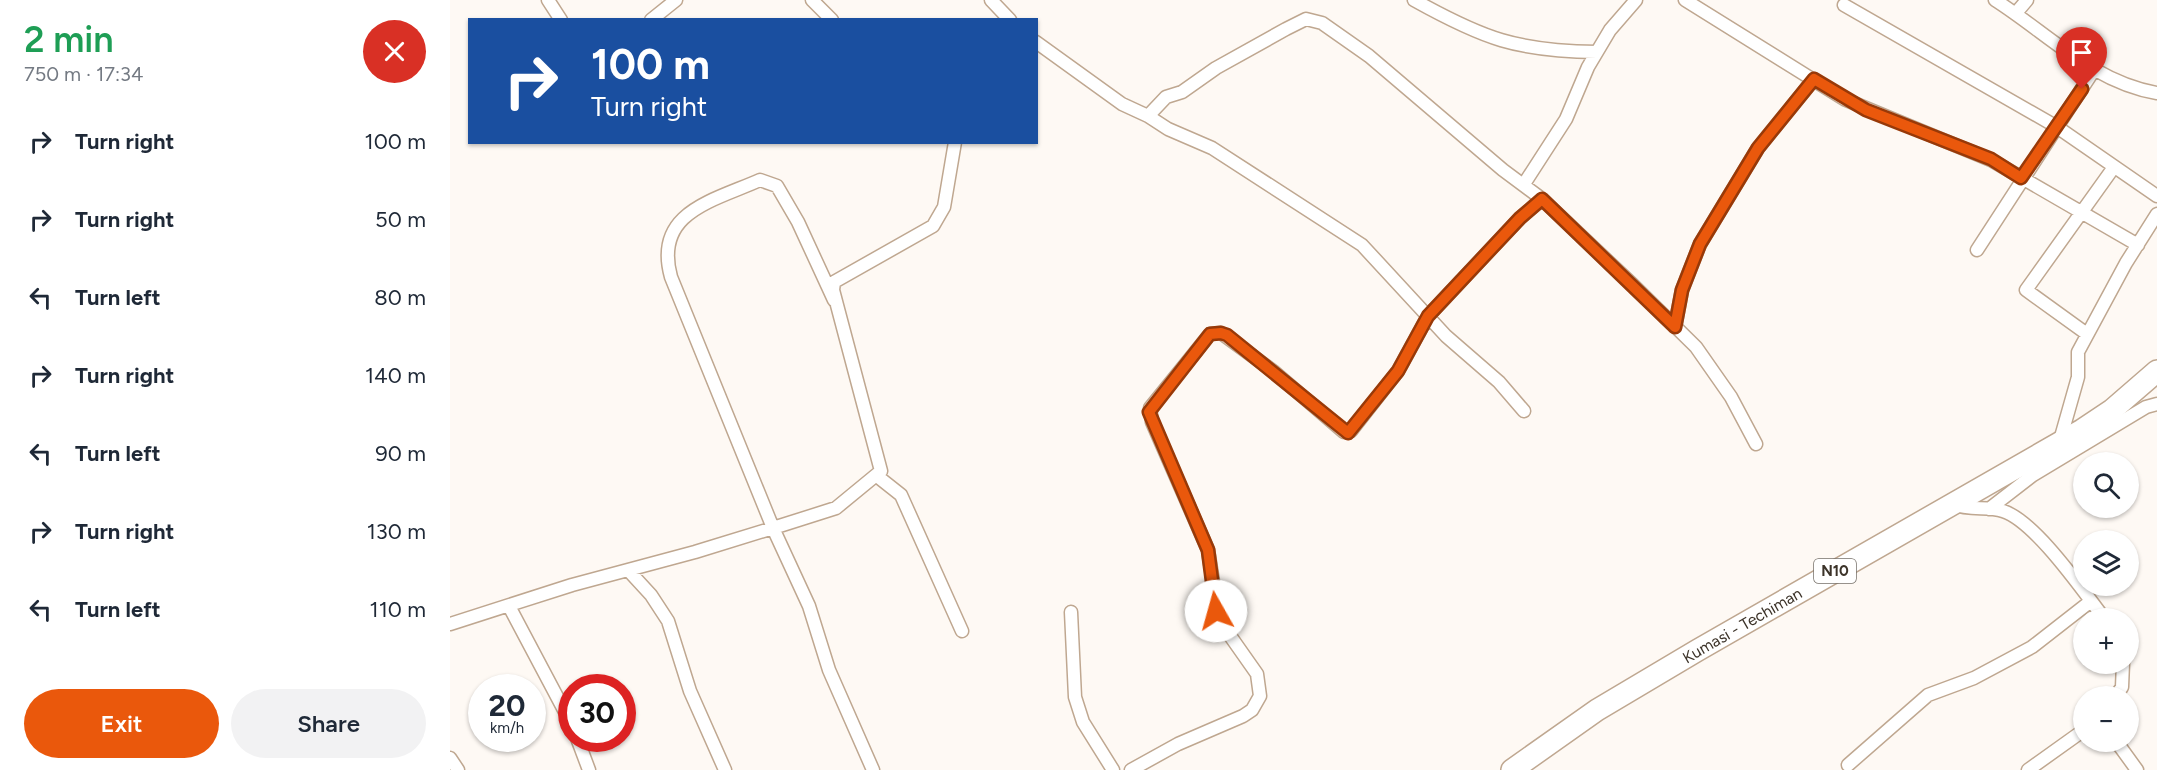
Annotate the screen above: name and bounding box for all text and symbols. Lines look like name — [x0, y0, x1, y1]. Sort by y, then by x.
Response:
text: 2 min — [24, 18, 114, 61]
button: close — [363, 20, 426, 83]
pin — [2056, 27, 2107, 89]
icon: arrive — [2065, 36, 2098, 69]
text: 100 m — [591, 39, 710, 90]
icon: right — [492, 42, 570, 120]
text: 750 m · 17:34 — [24, 62, 143, 86]
text: Turn right — [591, 90, 707, 123]
icon: right — [24, 125, 57, 158]
text: Turn right — [75, 128, 174, 155]
text: 100 m — [365, 128, 426, 155]
icon: right — [24, 203, 57, 236]
text: Turn right — [75, 206, 174, 233]
text: 50 m — [375, 206, 426, 233]
icon: left — [24, 281, 57, 314]
text: Turn left — [75, 284, 161, 311]
text: 80 m — [374, 284, 426, 311]
icon: right — [24, 359, 57, 392]
text: Turn right — [75, 362, 174, 389]
text: 140 m — [365, 362, 426, 389]
icon: left — [24, 437, 57, 470]
text: Turn left — [75, 440, 161, 467]
text: 90 m — [375, 440, 426, 467]
map controls — [2073, 452, 2139, 752]
button: search — [2073, 452, 2139, 518]
icon: right — [24, 515, 57, 548]
text: Turn right — [75, 518, 174, 545]
text: 130 m — [367, 518, 426, 545]
button: layers — [2073, 530, 2139, 596]
road number: N10 — [1814, 559, 1856, 583]
position arrow — [1184, 579, 1248, 643]
street label: Kumasi - Techiman — [1679, 583, 1805, 667]
icon: left — [24, 593, 57, 626]
text: Turn left — [75, 596, 161, 623]
text: 110 m — [370, 596, 426, 623]
button: + — [2073, 608, 2139, 674]
speed limit sign: 30 — [558, 674, 636, 752]
button: − — [2073, 686, 2139, 752]
text: 20 — [489, 687, 525, 724]
button: Exit — [24, 689, 219, 758]
button: Share — [231, 689, 426, 758]
text: km/h — [490, 719, 524, 737]

